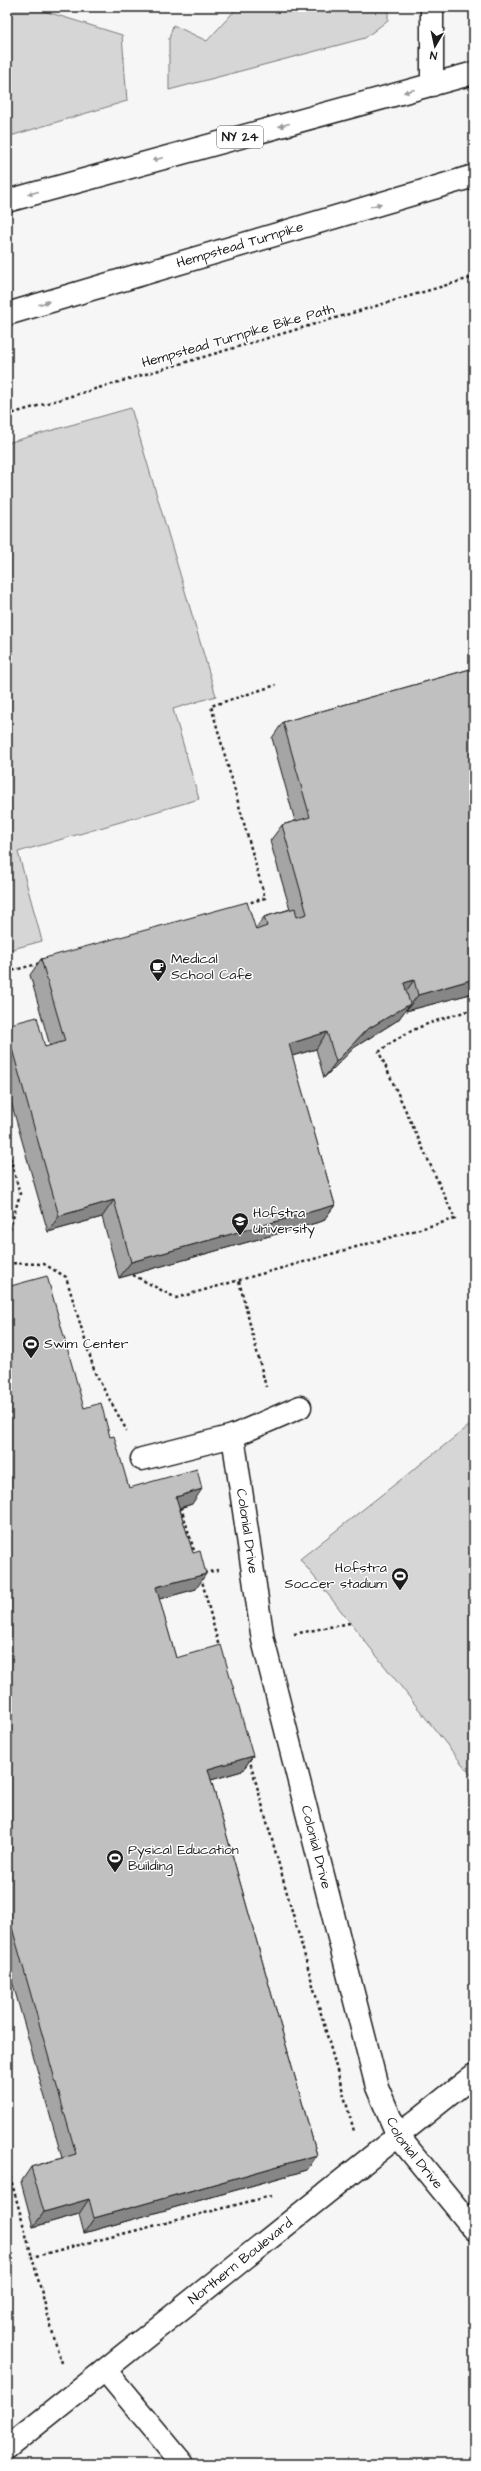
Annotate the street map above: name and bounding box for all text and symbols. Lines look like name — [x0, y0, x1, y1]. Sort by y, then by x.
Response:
north arrow — [415, 26, 455, 66]
text: N — [429, 47, 438, 63]
one-way arrow — [403, 88, 415, 94]
one-way arrow — [278, 122, 290, 128]
road number: NY 24 — [217, 126, 263, 148]
one-way arrow — [152, 156, 164, 162]
one-way arrow — [27, 191, 39, 197]
one-way arrow — [371, 202, 383, 208]
street label: Hempstead Turnpike — [174, 217, 306, 273]
street label: Hempstead Turnpike Bike Path — [139, 299, 337, 373]
one-way arrow — [39, 300, 51, 306]
place label: Medical School Cafe — [171, 949, 253, 985]
cafe icon: Medical School Cafe — [148, 957, 168, 982]
place label: Hofstra University — [253, 1203, 315, 1239]
school or university icon: Hofstra University — [230, 1211, 250, 1236]
sports icon: Swim Center — [21, 1334, 41, 1359]
place label: Swim Center — [44, 1334, 129, 1354]
street label: Colonial Drive — [231, 1487, 263, 1575]
place label: Hofstra Soccer stadium — [284, 1558, 387, 1594]
sports icon: Hofstra Soccer stadium — [390, 1566, 410, 1591]
street label: Colonial Drive — [296, 1803, 336, 1892]
place label: Pysical Education Building — [128, 1840, 239, 1876]
sports icon: Pysical Education Building — [105, 1848, 125, 1873]
street label: Colonial Drive — [381, 2114, 448, 2194]
street label: Northern Boulevard — [184, 2213, 297, 2309]

